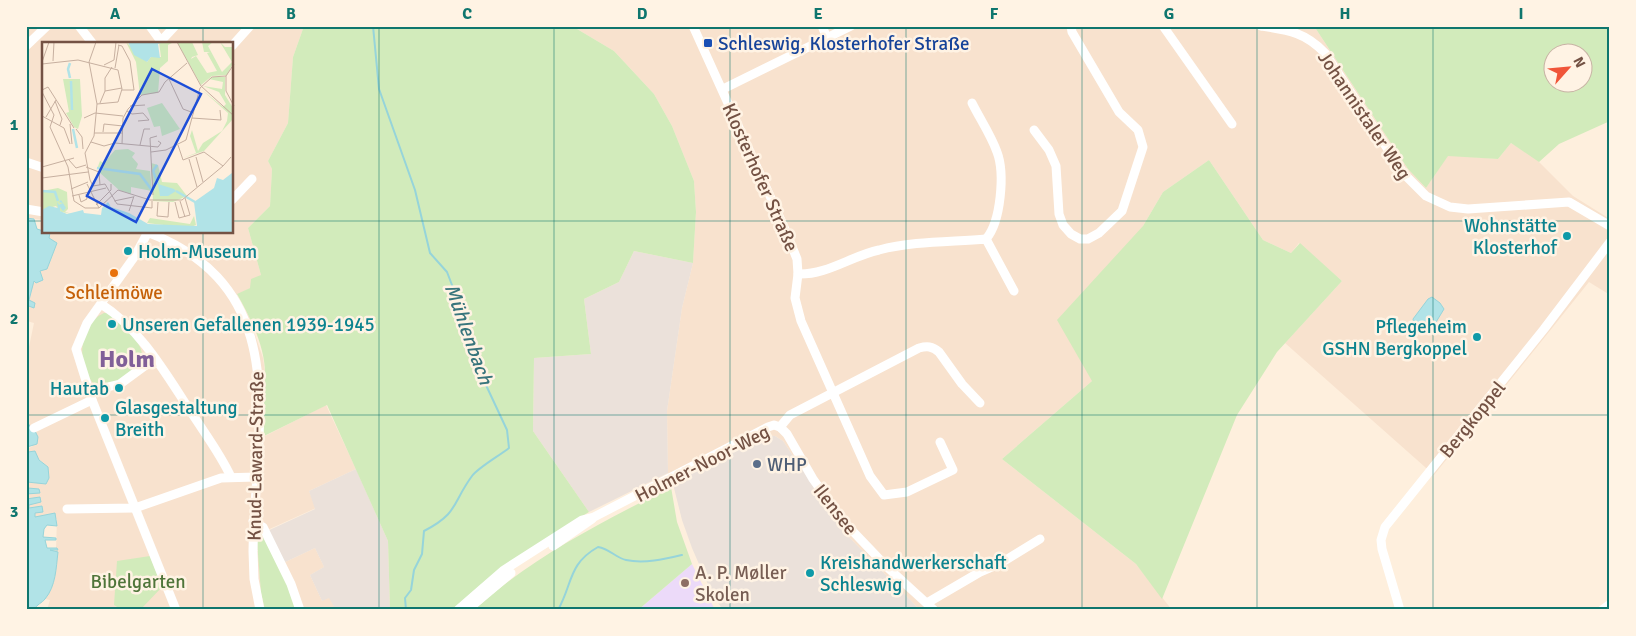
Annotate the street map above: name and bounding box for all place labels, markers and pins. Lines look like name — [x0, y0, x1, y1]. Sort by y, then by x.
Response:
place label: Schleswig, Klosterhofer Straße — [718, 32, 969, 56]
marker: Schleswig, Klosterhofer Straße — [702, 37, 714, 49]
place label: Wohnstätte Klosterhof — [1464, 214, 1559, 260]
marker: Wohnstätte Klosterhof — [1561, 230, 1573, 242]
place label: Holm-Museum — [138, 240, 257, 264]
marker: Holm-Museum — [122, 245, 134, 257]
marker: Schleimöwe — [108, 267, 120, 279]
place label: Schleimöwe — [65, 281, 163, 305]
place label: Unseren Gefallenen 1939-1945 — [122, 313, 375, 337]
place label: Pflegeheim GSHN Bergkoppel — [1322, 315, 1467, 361]
marker: Unseren Gefallenen 1939-1945 — [106, 318, 118, 330]
marker: Pflegeheim GSHN Bergkoppel — [1471, 331, 1483, 343]
place label: Hautab — [50, 377, 109, 401]
marker: Hautab — [113, 382, 125, 394]
place label: Glasgestaltung Breith — [115, 396, 238, 442]
marker: Glasgestaltung Breith — [99, 412, 111, 424]
place label: WHP — [767, 453, 807, 477]
marker: WHP — [751, 458, 763, 470]
place label: Kreishandwerkerschaft Schleswig — [820, 551, 1007, 597]
place label: A. P. Møller Skolen — [695, 561, 786, 607]
marker: Kreishandwerkerschaft Schleswig — [804, 567, 816, 579]
marker: A. P. Møller Skolen — [679, 577, 691, 589]

